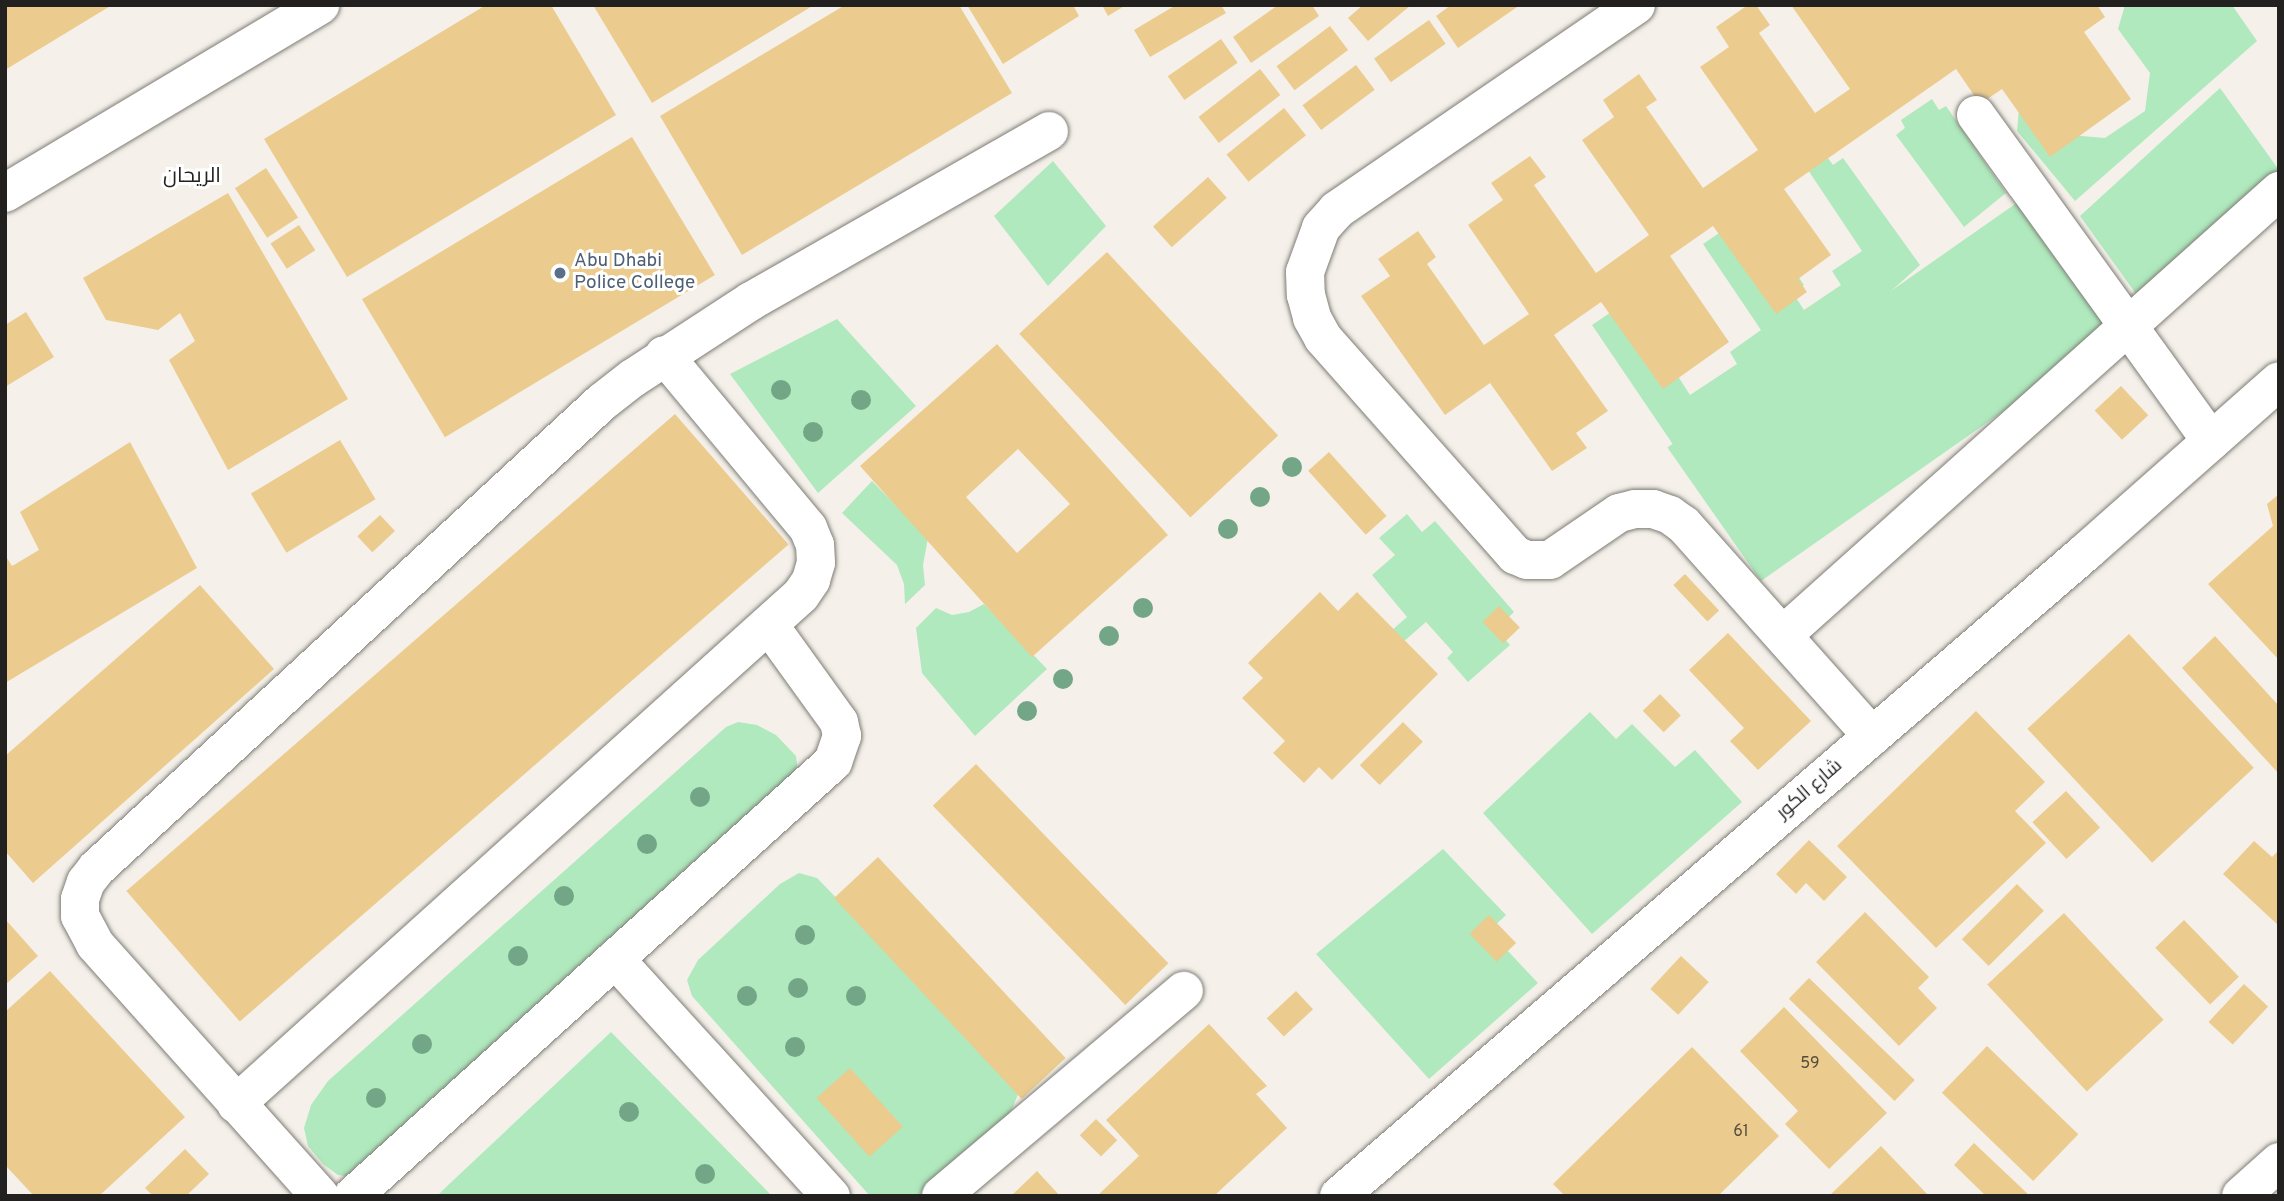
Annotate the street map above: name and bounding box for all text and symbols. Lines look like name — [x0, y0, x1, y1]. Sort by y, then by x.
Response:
district label: الريحان — [163, 164, 221, 190]
place label: Abu Dhabi Police College — [574, 251, 695, 295]
marker: Abu Dhabi Police College — [552, 265, 568, 281]
street label: شارع الكور — [1772, 755, 1848, 825]
house number: 59 — [1800, 1054, 1820, 1074]
house number: 61 — [1733, 1122, 1749, 1142]

